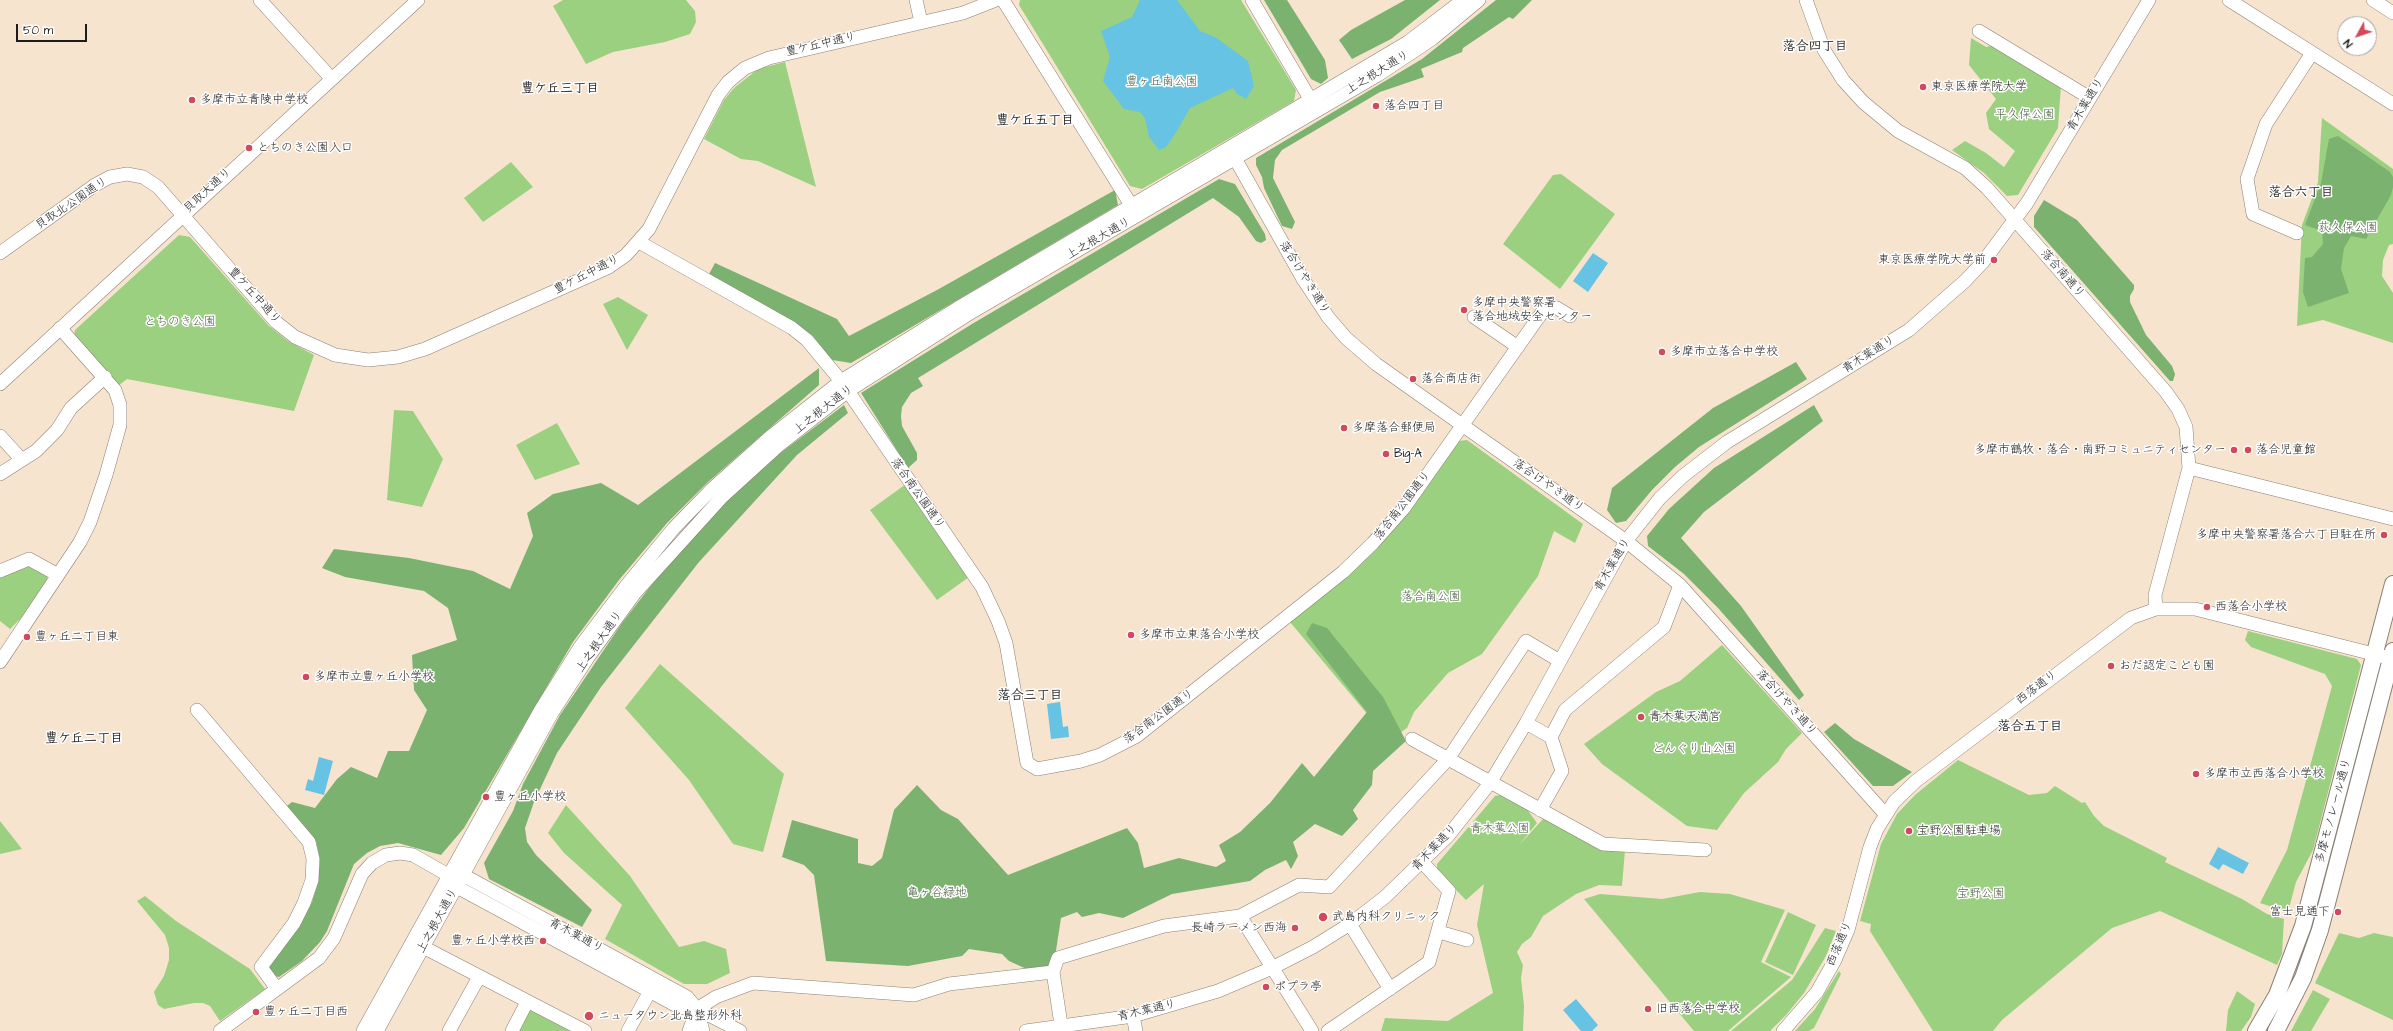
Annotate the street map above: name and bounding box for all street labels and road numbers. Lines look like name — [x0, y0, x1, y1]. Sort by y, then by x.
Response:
street label: 豊ケ丘中通り — [784, 30, 858, 60]
street label: 上之根大通り — [1344, 48, 1412, 98]
street label: 青木葉通り — [2064, 76, 2108, 134]
street label: 貝取大通り — [181, 165, 235, 217]
street label: 貝取北公園通り — [33, 175, 111, 233]
street label: 上之根大通り — [1064, 215, 1134, 263]
street label: 落合けやき通り — [1276, 239, 1332, 317]
street label: 落合南通り — [2037, 247, 2087, 301]
street label: 豊ケ丘中通り — [552, 252, 622, 298]
street label: 豊ケ丘中通り — [225, 264, 283, 328]
street label: 青木葉通り — [1840, 333, 1898, 377]
street label: 上之根大通り — [791, 382, 857, 438]
street label: 落合南公園通り — [887, 455, 947, 533]
street label: 落合けやき通り — [1509, 456, 1587, 516]
street label: 落合南公園通り — [1371, 468, 1435, 544]
street label: 青木葉通り — [1592, 535, 1634, 595]
street label: 上之根大通り — [573, 608, 627, 676]
street label: 落合けやき通り — [1753, 667, 1819, 739]
street label: 西落通り — [2013, 668, 2061, 708]
street label: 落合南公園通り — [1121, 686, 1197, 748]
street label: 多摩モノレール通り — [2313, 757, 2355, 865]
street label: 青木葉通り — [1409, 821, 1461, 875]
street label: 上之根大通り — [414, 886, 462, 956]
street label: 青木葉通り — [546, 916, 606, 956]
street label: 西落通り — [1824, 919, 1856, 969]
street label: 青木葉通り — [1116, 997, 1178, 1025]

